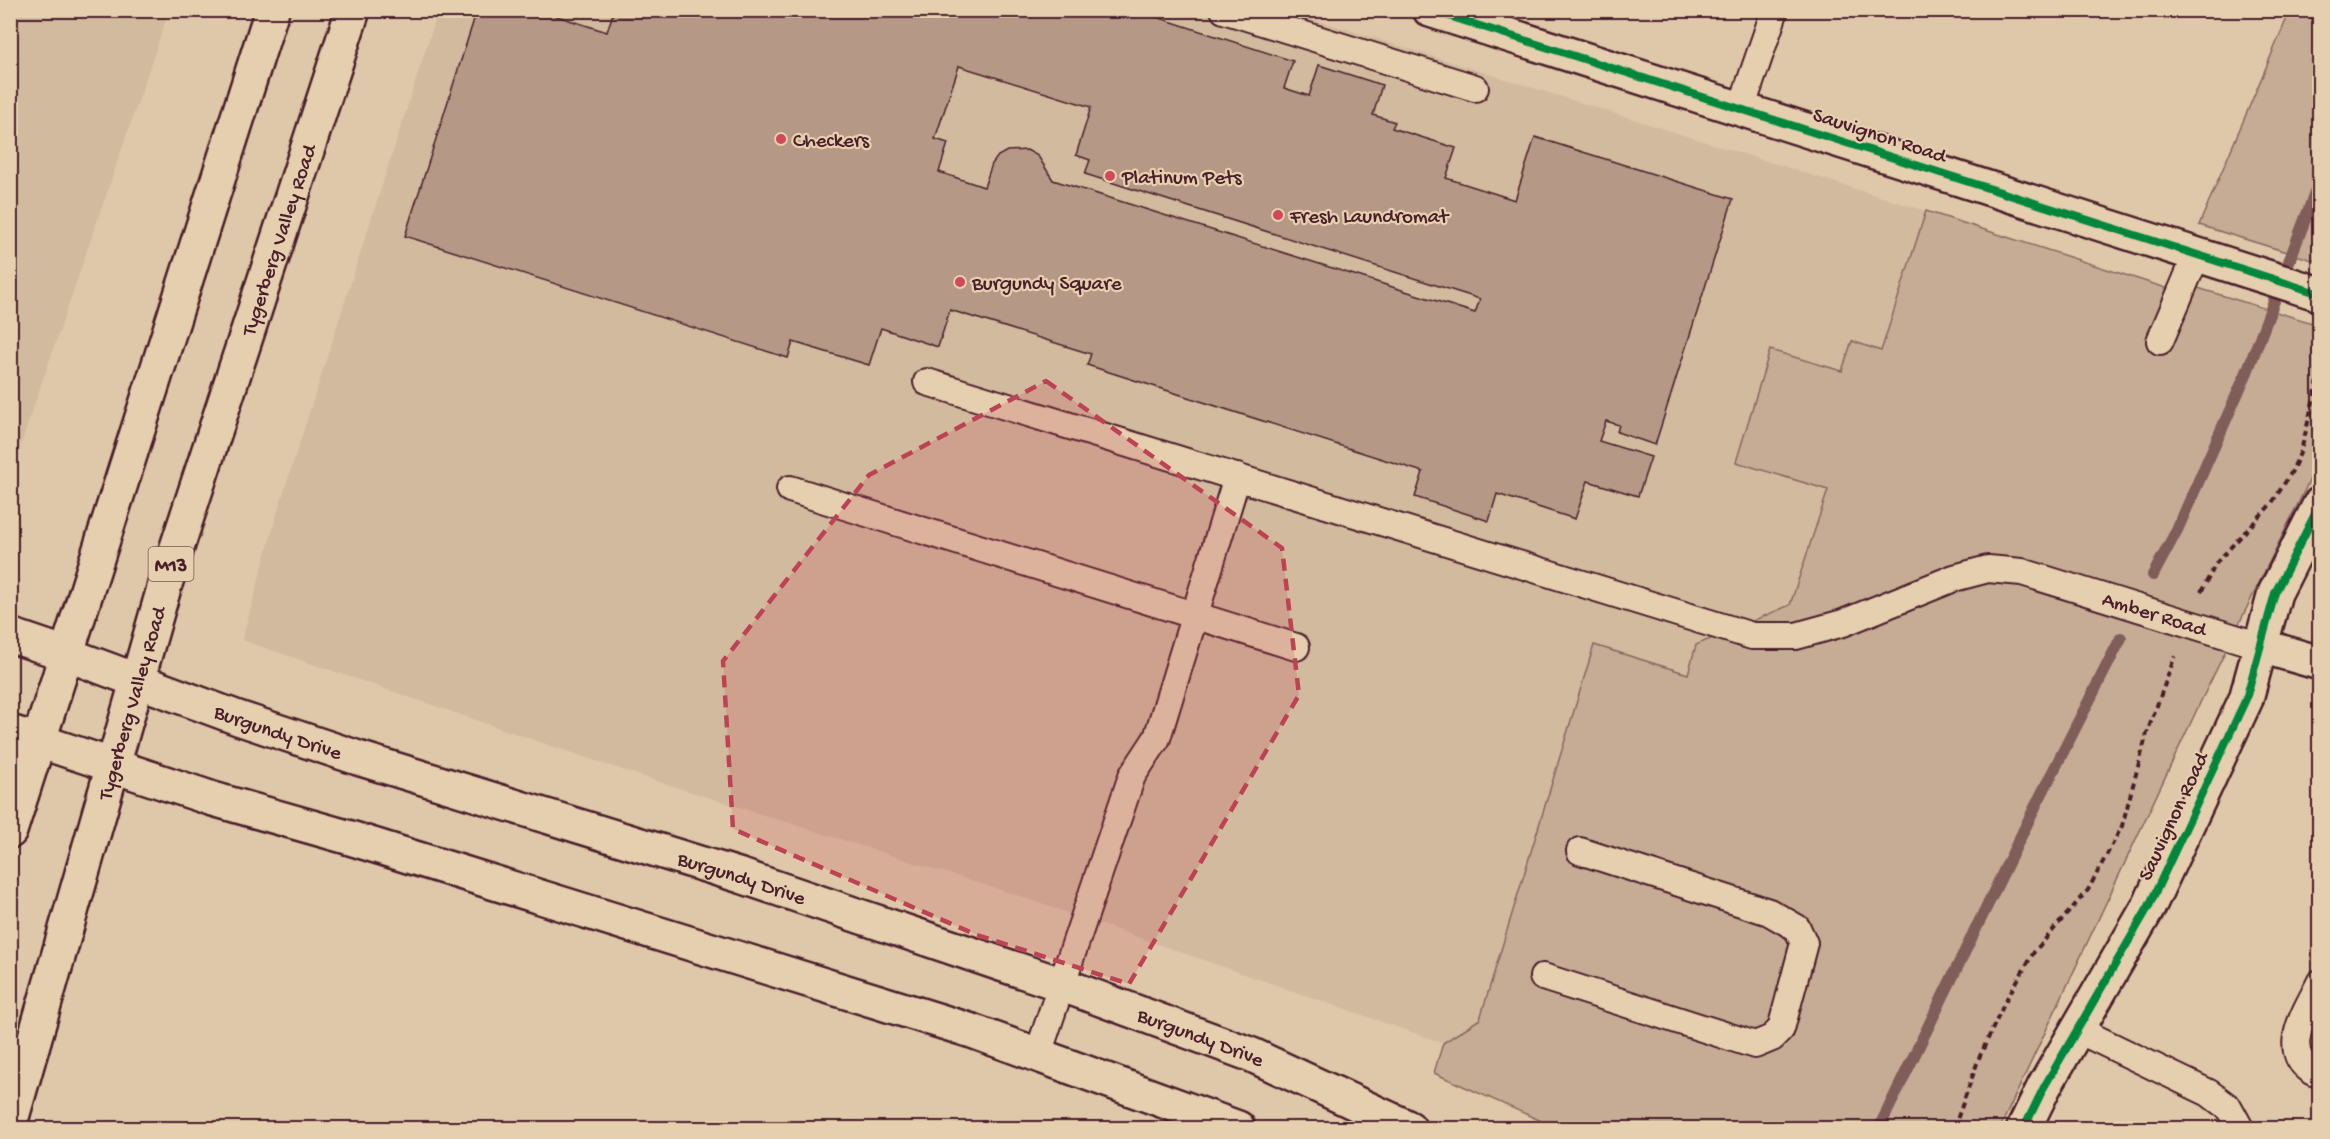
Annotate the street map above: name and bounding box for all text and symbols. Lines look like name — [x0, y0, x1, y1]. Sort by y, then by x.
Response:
street label: Sauvignon Road — [1809, 104, 1950, 171]
place label: Checkers — [793, 130, 870, 155]
marker: Checkers — [774, 132, 788, 146]
street label: Tygerberg Valley Road — [238, 141, 325, 341]
place label: Platinum Pets — [1121, 167, 1243, 192]
marker: Platinum Pets — [1103, 169, 1117, 183]
place label: Fresh Laundromat — [1289, 206, 1450, 231]
marker: Fresh Laundromat — [1271, 208, 1285, 222]
place label: Burgundy Square — [971, 273, 1123, 298]
marker: Burgundy Square — [953, 275, 967, 289]
road number: M13 — [148, 547, 194, 581]
street label: Amber Road — [2099, 589, 2210, 645]
street label: Tygerberg Valley Road — [94, 603, 174, 804]
street label: Burgundy Drive — [209, 701, 345, 768]
street label: Sauvignon Road — [2135, 748, 2217, 886]
street label: Burgundy Drive — [673, 848, 809, 913]
street label: Burgundy Drive — [1132, 1004, 1268, 1075]

